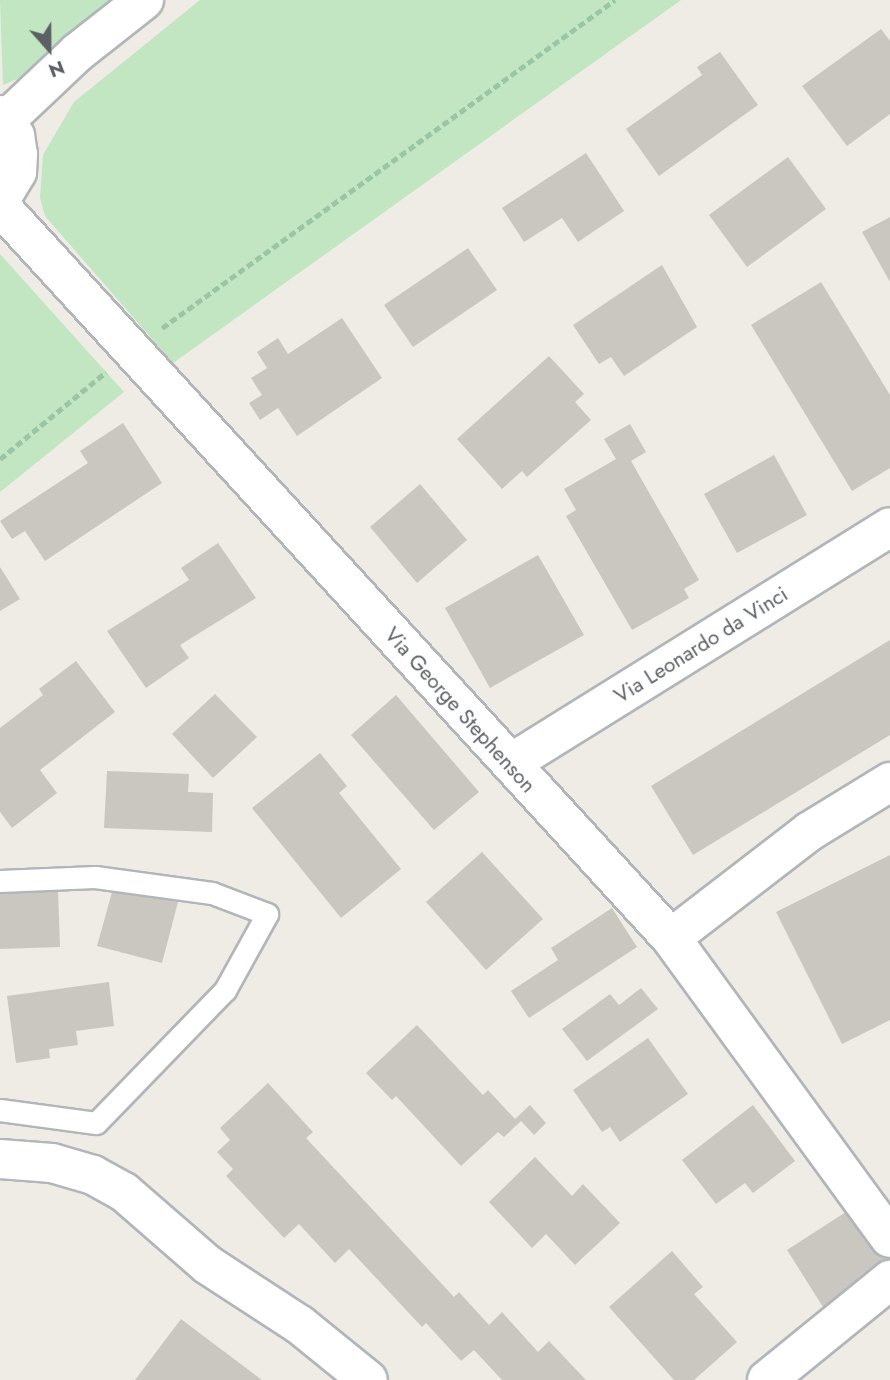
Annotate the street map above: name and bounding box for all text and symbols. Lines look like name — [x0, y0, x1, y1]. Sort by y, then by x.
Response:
north arrow — [14, 14, 84, 84]
text: N — [45, 54, 69, 84]
street label: Via Leonardo da Vinci — [610, 581, 792, 709]
street label: Via George Stephenson — [379, 622, 541, 798]

